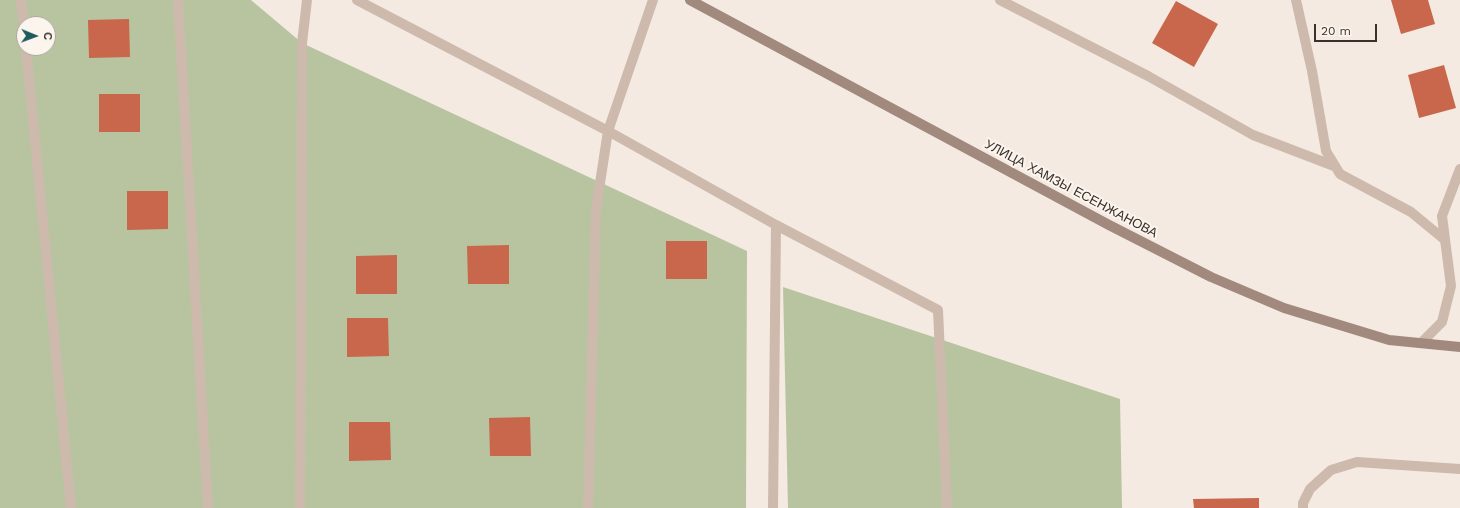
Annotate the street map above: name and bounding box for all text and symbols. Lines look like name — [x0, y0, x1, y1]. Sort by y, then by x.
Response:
north arrow — [16, 16, 56, 56]
scale bar — [1316, 16, 1379, 42]
text: 20 m — [1321, 24, 1351, 38]
text: С — [41, 32, 54, 40]
street label: УЛИЦА ХАМЗЫ ЕСЕНЖАНОВА — [982, 137, 1160, 241]

